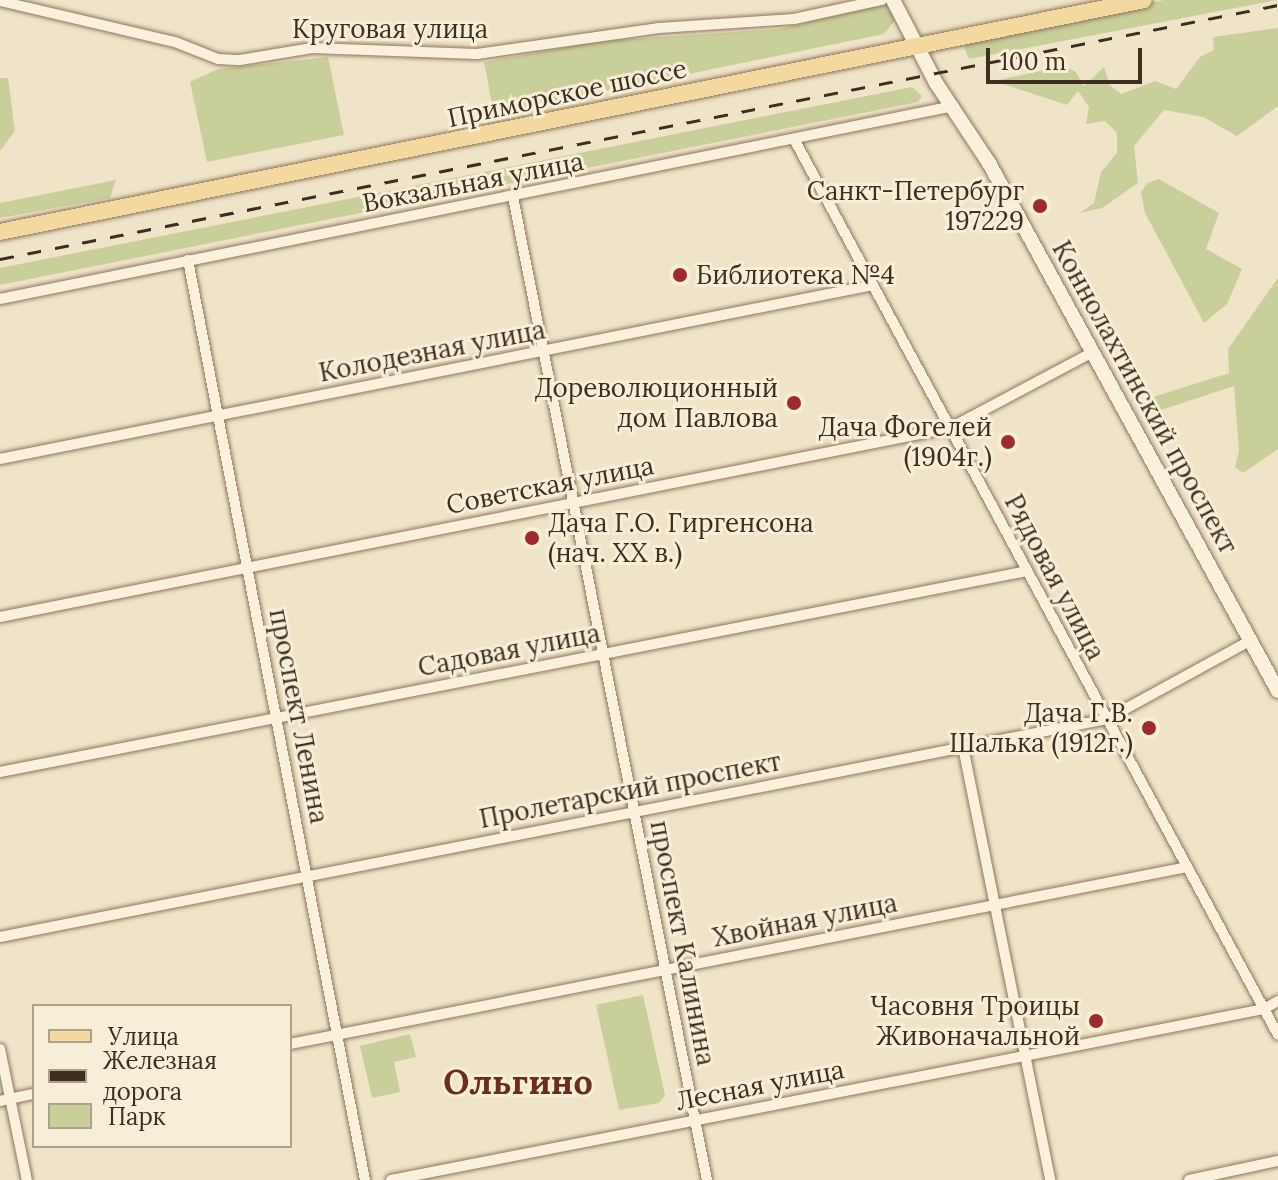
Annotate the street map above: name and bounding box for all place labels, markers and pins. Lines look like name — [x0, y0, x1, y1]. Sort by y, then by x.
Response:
place label: Санкт-Петербург 197229 — [807, 175, 1024, 236]
marker: Санкт-Петербург 197229 — [1031, 197, 1049, 215]
place label: Библиотека №4 — [696, 259, 895, 291]
marker: Библиотека №4 — [671, 266, 689, 284]
place label: Дореволюционный дом Павлова — [535, 372, 778, 434]
marker: Дореволюционный дом Павлова — [785, 394, 803, 412]
place label: Дача Фогелей (1904г.) — [818, 411, 992, 472]
marker: Дача Фогелей (1904г.) — [999, 433, 1017, 451]
place label: Дача Г.О. Гиргенсона (нач. XX в.) — [548, 507, 814, 568]
marker: Дача Г.О. Гиргенсона (нач. XX в.) — [523, 529, 541, 547]
place label: Дача Г.В. Шалька (1912г.) — [949, 697, 1133, 758]
marker: Дача Г.В. Шалька (1912г.) — [1140, 719, 1158, 737]
place label: Часовня Троицы Живоначальной — [870, 990, 1080, 1052]
marker: Часовня Троицы Живоначальной — [1087, 1012, 1105, 1030]

